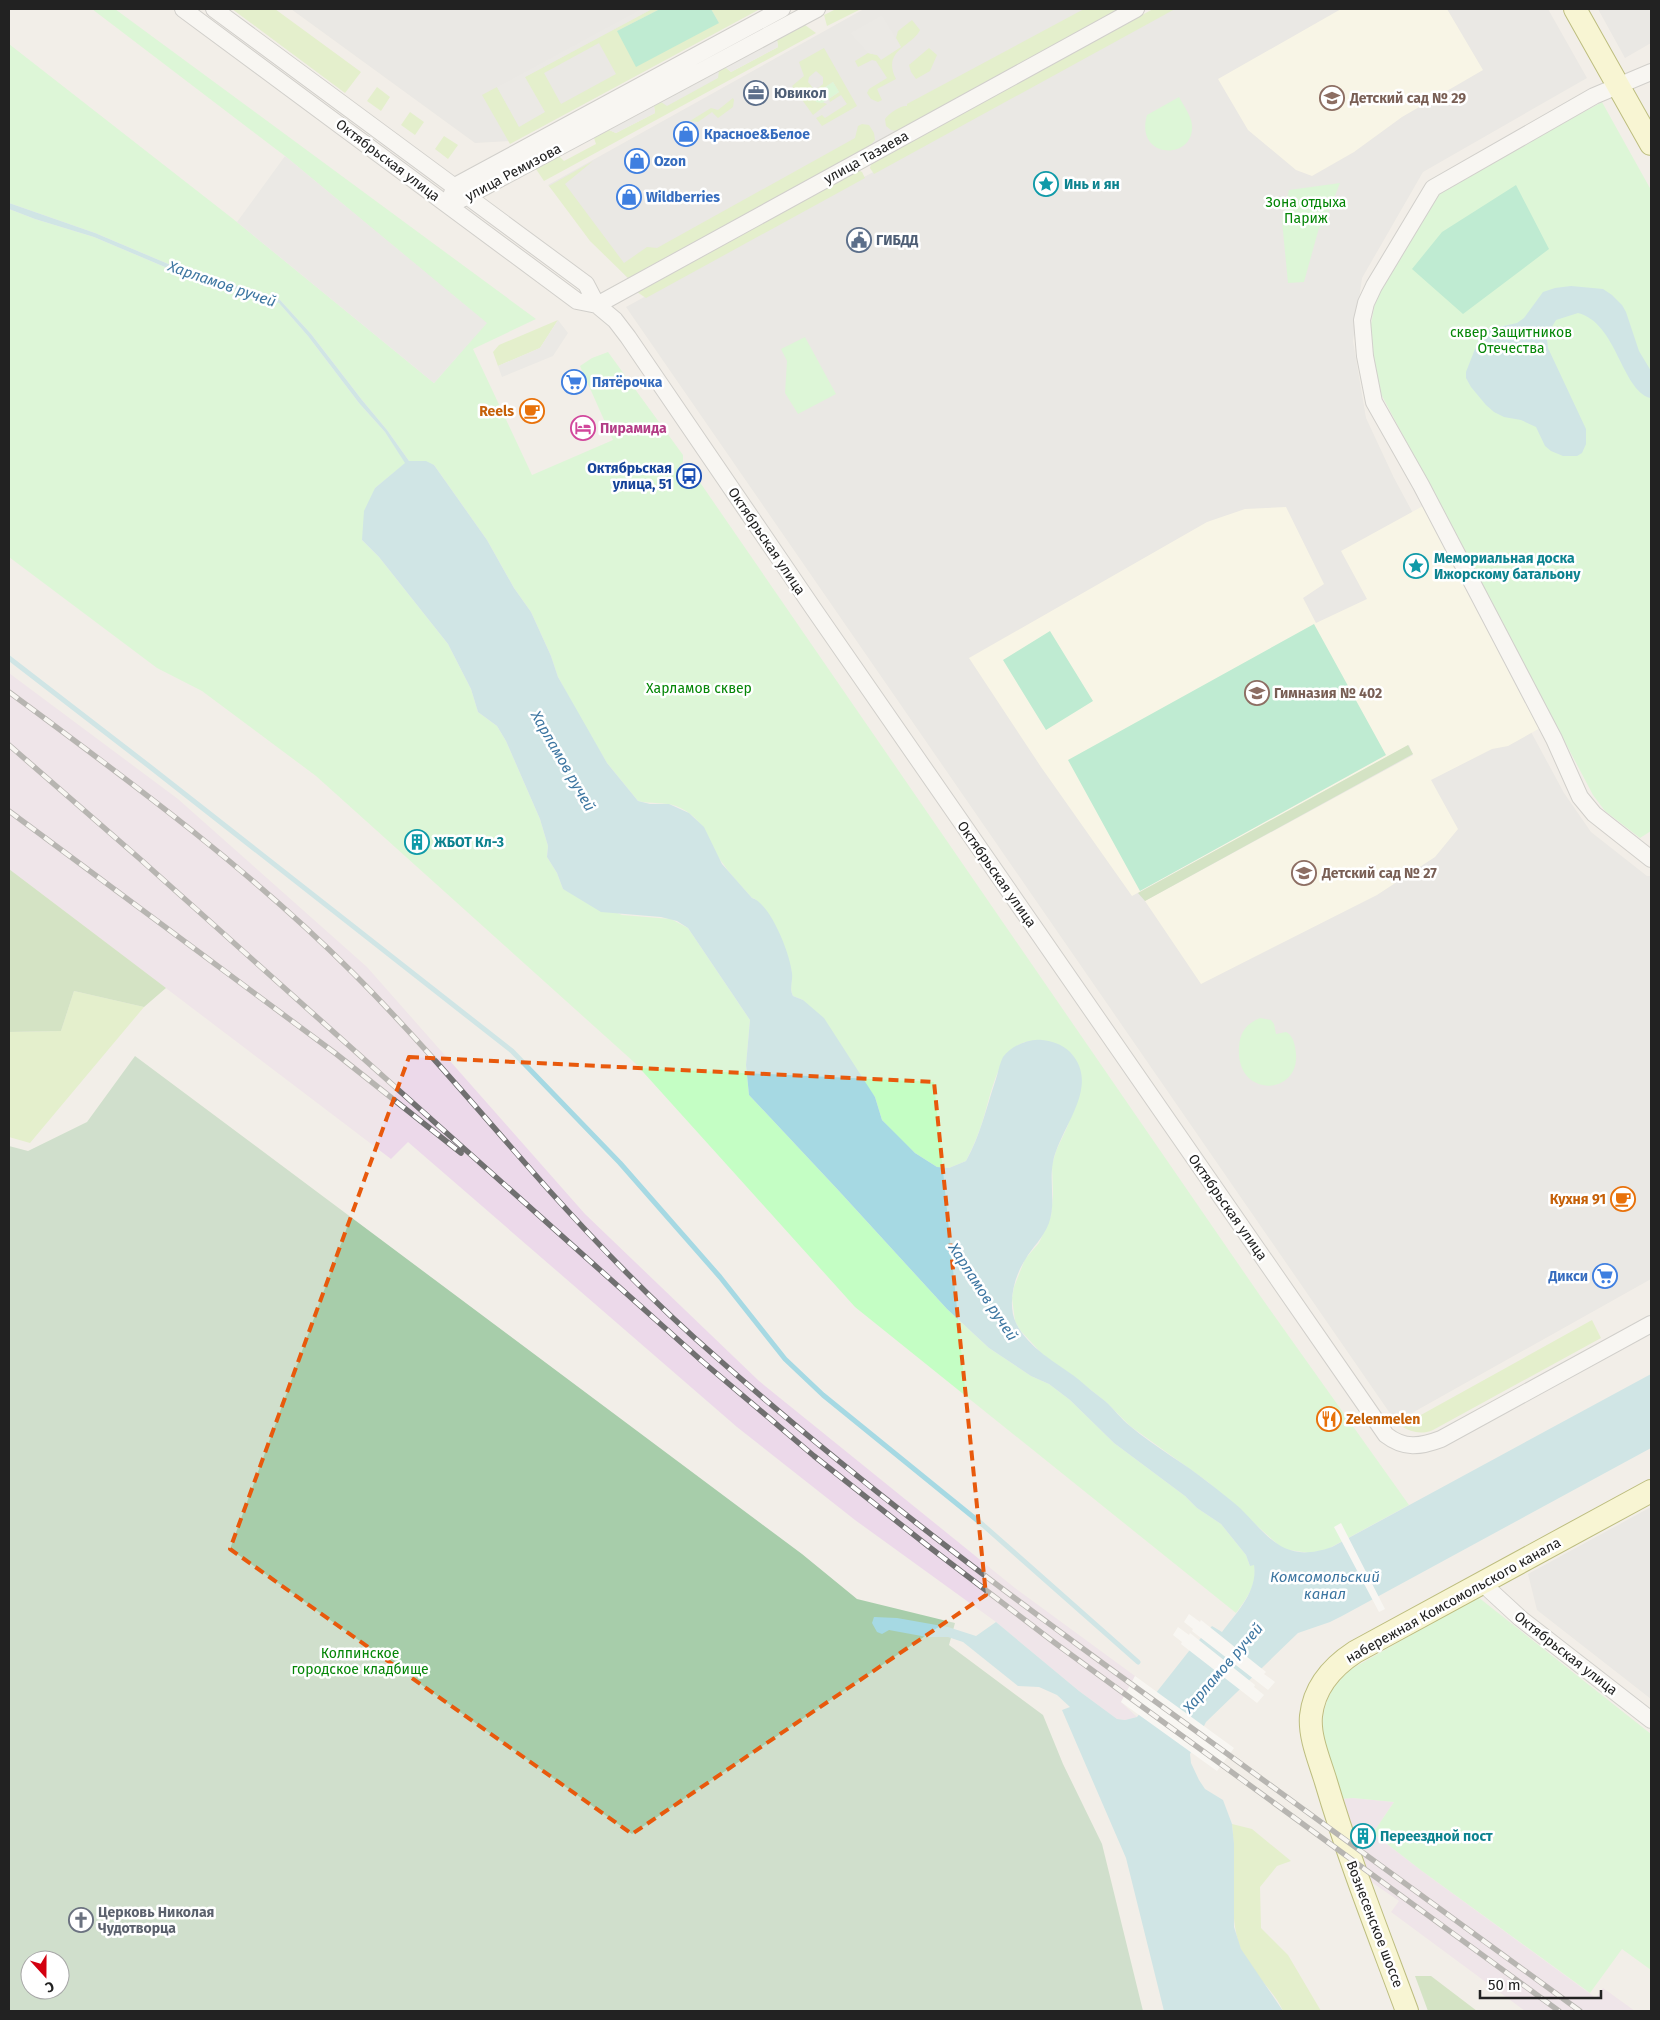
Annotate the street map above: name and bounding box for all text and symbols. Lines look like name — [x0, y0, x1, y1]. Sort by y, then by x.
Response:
office icon: Ювикол — [743, 80, 769, 106]
place label: Ювикол — [774, 85, 827, 102]
school or university icon: Детский сад № 29 — [1319, 85, 1345, 111]
place label: Детский сад № 29 — [1349, 90, 1466, 107]
street label: Октябрьская улица — [332, 116, 443, 205]
shop icon: Красное&Белое — [673, 121, 699, 147]
place label: Красное&Белое — [704, 126, 810, 143]
street label: улица Тазаева — [821, 127, 912, 188]
street label: улица Ремизова — [462, 140, 564, 205]
shop icon: Ozon — [624, 148, 650, 174]
place label: Ozon — [654, 153, 686, 170]
place icon: Инь и ян — [1033, 171, 1059, 197]
place label: Инь и ян — [1064, 176, 1120, 193]
shop icon: Wildberries — [616, 184, 642, 210]
place label: Wildberries — [646, 189, 720, 206]
park label: Зона отдыха Париж — [1266, 194, 1346, 227]
public building icon: ГИБДД — [846, 227, 872, 253]
place label: ГИБДД — [876, 232, 919, 249]
water label: Харламов ручей — [165, 257, 278, 311]
park label: сквер Защитников Отечества — [1450, 324, 1572, 357]
supermarket icon: Пятёрочка — [561, 369, 587, 395]
place label: Пятёрочка — [592, 374, 663, 391]
cafe icon: Reels — [519, 398, 545, 424]
place label: Reels — [479, 403, 514, 420]
hotel icon: Пирамида — [570, 415, 596, 441]
place label: Пирамида — [600, 420, 667, 437]
place label: Октябрьская улица, 51 — [587, 460, 672, 493]
bus stop icon: Октябрьская улица, 51 — [676, 463, 702, 489]
street label: Октябрьская улица — [724, 484, 809, 598]
place label: Мемориальная доска Ижорскому батальону — [1434, 550, 1581, 583]
place icon: Мемориальная доска Ижорскому батальону — [1403, 553, 1429, 579]
park label: Харламов сквер — [646, 680, 752, 697]
school or university icon: Гимназия № 402 — [1244, 680, 1270, 706]
place label: Гимназия № 402 — [1274, 685, 1382, 702]
water label: Харламов ручей — [526, 707, 599, 814]
street label: Октябрьская улица — [953, 818, 1040, 931]
building icon: ЖБОТ Кл-3 — [404, 829, 430, 855]
place label: ЖБОТ Кл-3 — [433, 834, 504, 851]
school or university icon: Детский сад № 27 — [1291, 860, 1317, 886]
place label: Детский сад № 27 — [1321, 865, 1437, 882]
street label: Октябрьская улица — [1184, 1151, 1271, 1264]
cafe icon: Кухня 91 — [1610, 1186, 1636, 1212]
place label: Кухня 91 — [1550, 1191, 1606, 1208]
water label: Харламов ручей — [944, 1239, 1021, 1344]
supermarket icon: Дикси — [1592, 1263, 1618, 1289]
place label: Дикси — [1547, 1268, 1588, 1285]
restaurant icon: Zelenmelen — [1316, 1406, 1342, 1432]
place label: Zelenmelen — [1346, 1411, 1420, 1428]
street label: набережная Комсомольского канала — [1343, 1534, 1564, 1667]
water label: Комсомольский канал — [1270, 1568, 1380, 1603]
street label: Октябрьская улица — [1511, 1608, 1621, 1699]
water label: Харламов ручей — [1178, 1619, 1267, 1717]
park label: Колпинское городское кладбище — [291, 1645, 429, 1678]
building icon: Переездной пост — [1350, 1823, 1376, 1849]
place label: Переездной пост — [1380, 1828, 1493, 1845]
street label: Вознесенское шоссе — [1342, 1858, 1407, 1990]
place label: Церковь Николая Чудотворца — [98, 1904, 214, 1937]
church icon: Церковь Николая Чудотворца — [68, 1907, 94, 1933]
north arrow — [20, 1950, 70, 2000]
scale bar — [1480, 1968, 1601, 2000]
text: 50 m — [1488, 1976, 1521, 1994]
text: С — [43, 1977, 56, 1996]

